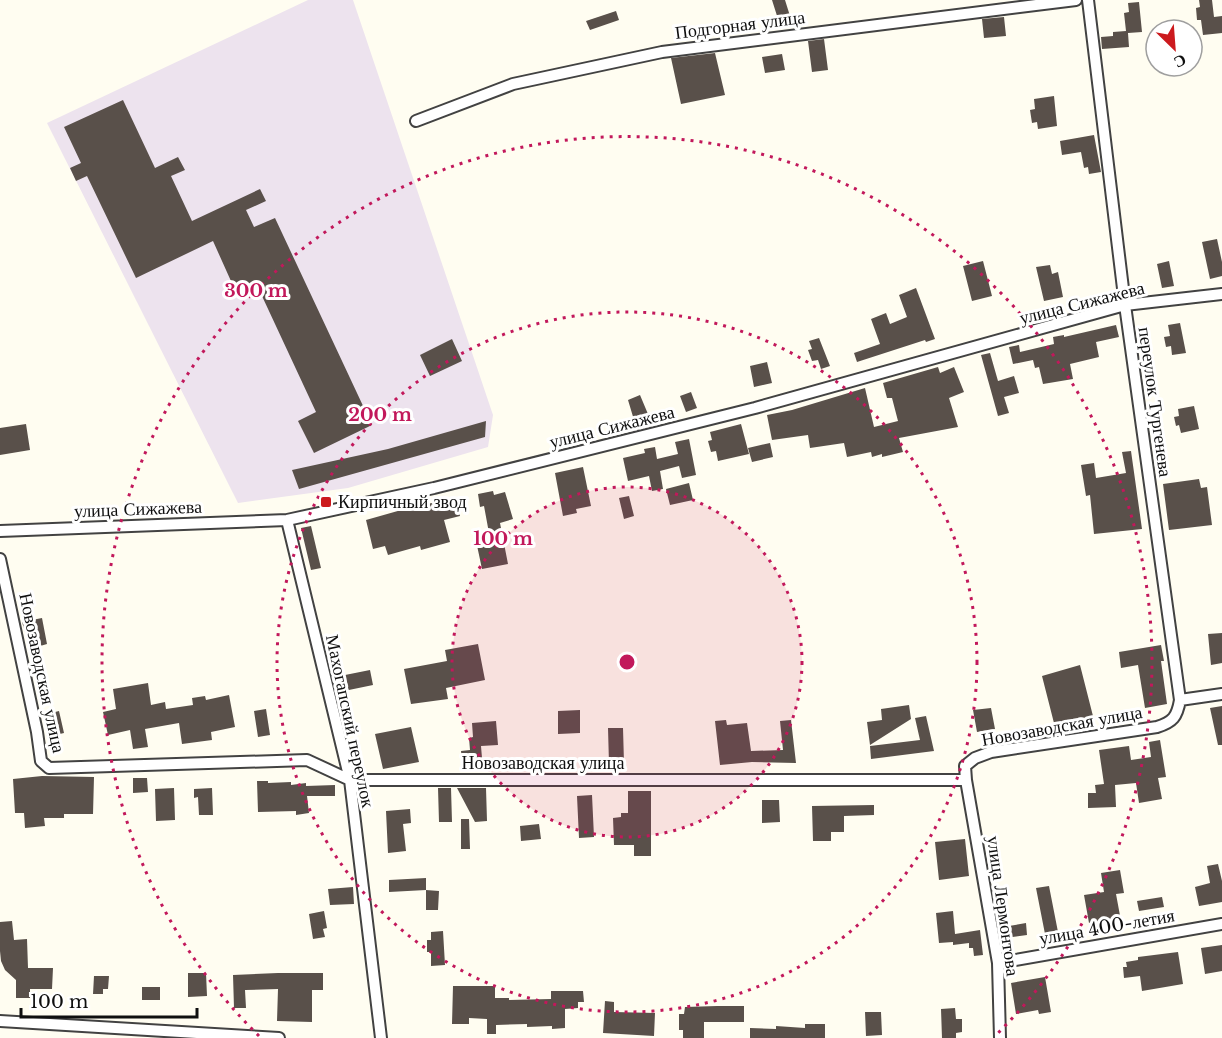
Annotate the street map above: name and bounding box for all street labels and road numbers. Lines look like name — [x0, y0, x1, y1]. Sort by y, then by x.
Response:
street label: Подгорная улица — [674, 6, 806, 44]
street label: улица Сижажева — [1017, 277, 1147, 329]
street label: переулок Тургенева — [1134, 326, 1176, 478]
street label: улица Сижажева — [547, 401, 677, 453]
street label: улица Сижажева — [74, 496, 202, 522]
street label: Новозаводская улица — [14, 591, 70, 755]
street label: Махогапский переулок — [321, 632, 379, 810]
street label: Новозаводская улица — [980, 701, 1144, 751]
street label: Новозаводская улица — [462, 752, 624, 774]
street label: улица Лермонтова — [982, 834, 1024, 978]
street label: улица 400-летия — [1038, 904, 1176, 950]

